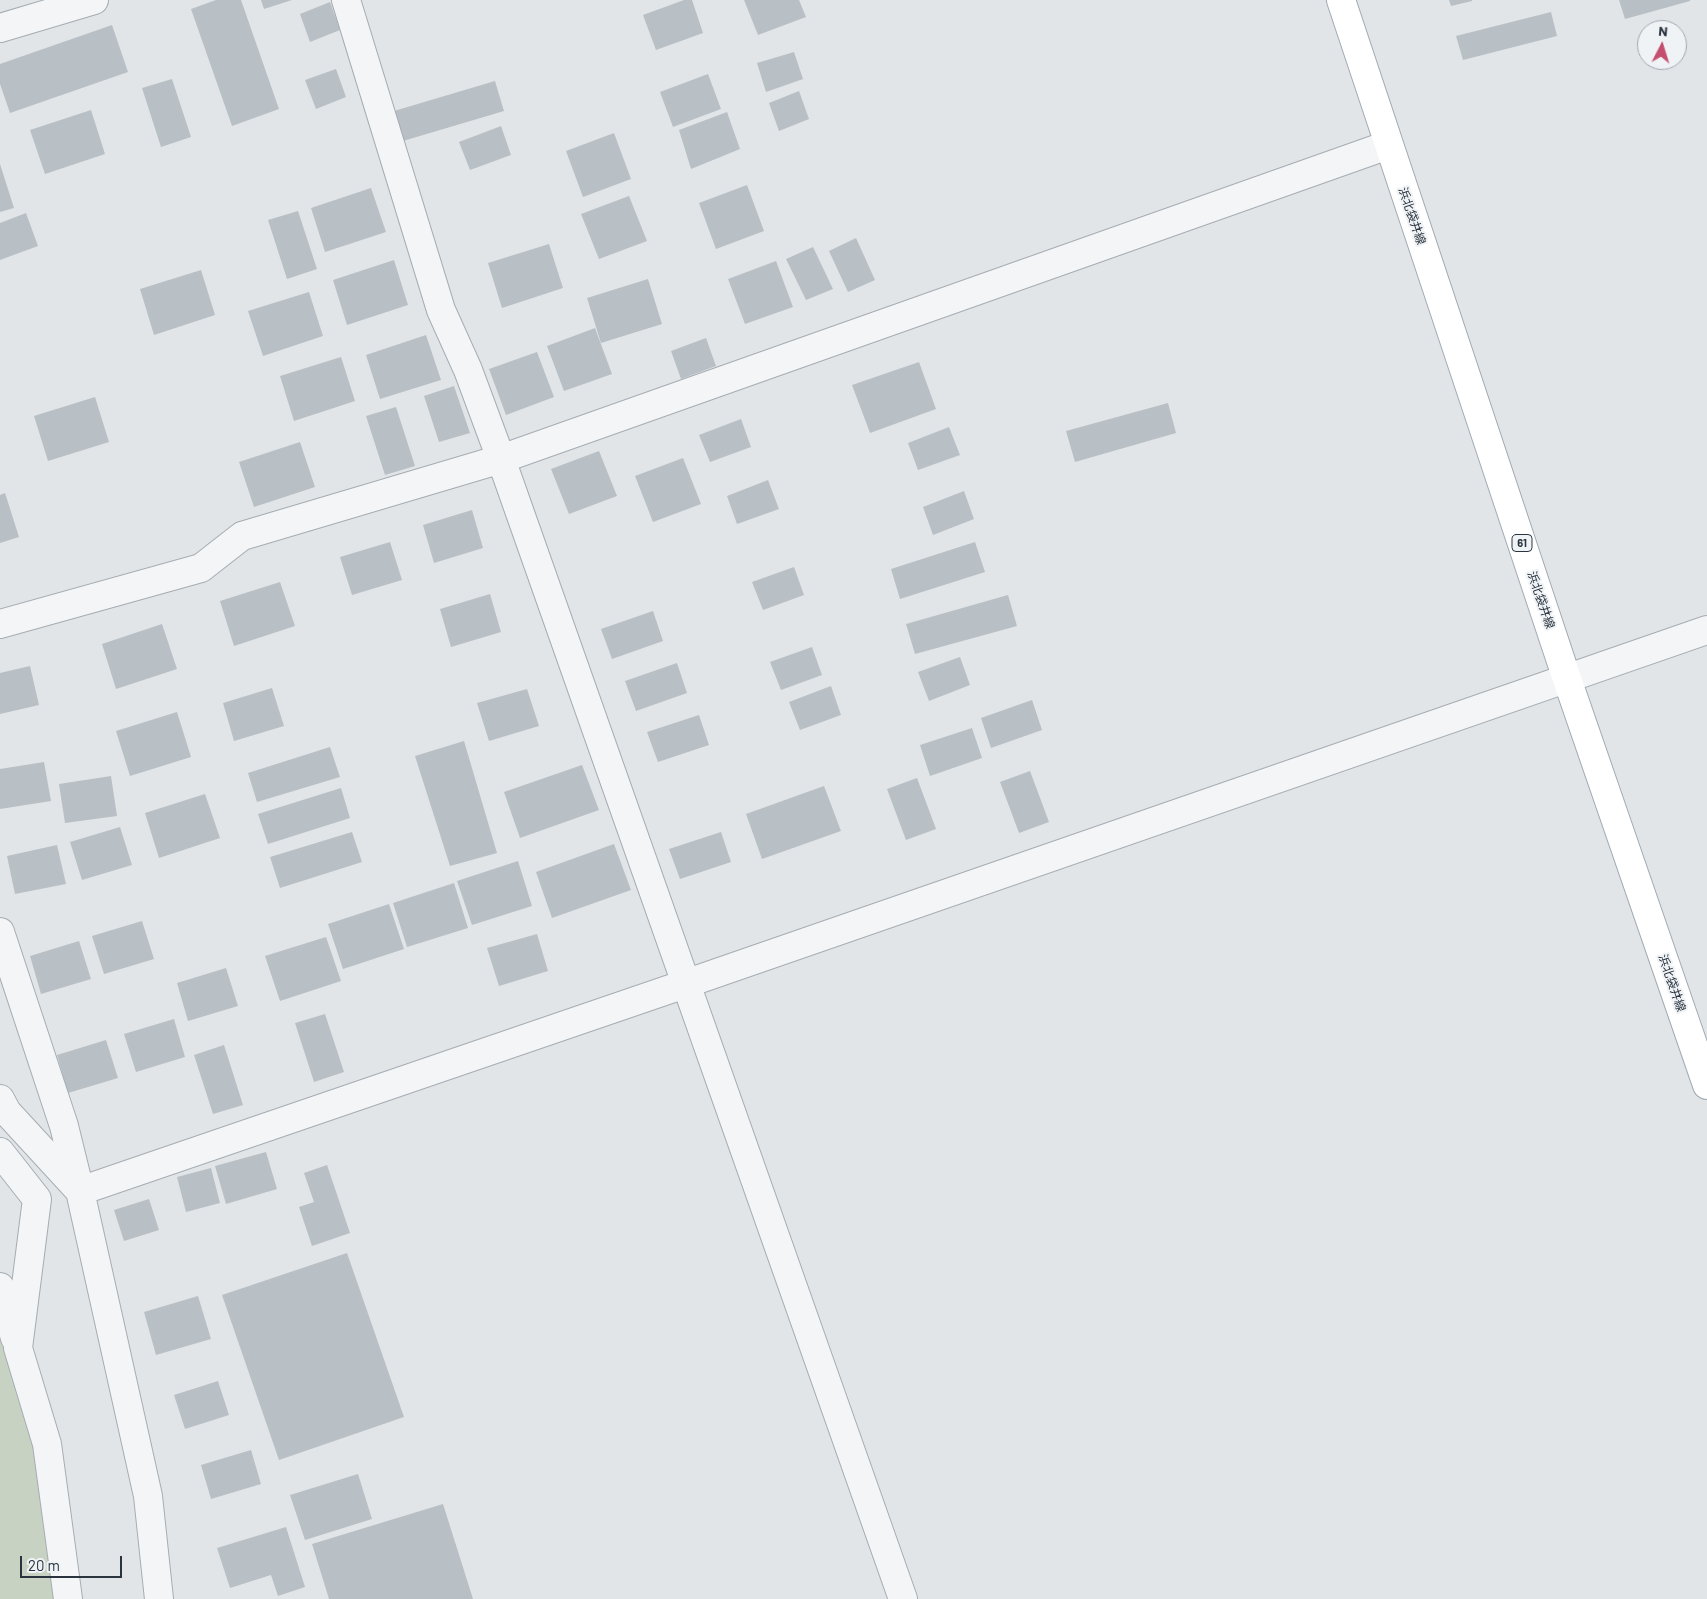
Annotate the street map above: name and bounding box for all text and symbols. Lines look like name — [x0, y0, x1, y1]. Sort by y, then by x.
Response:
north arrow — [1637, 20, 1687, 70]
text: N — [1658, 22, 1669, 39]
street label: 浜北袋井線 — [1395, 185, 1429, 247]
road number: 61 — [1512, 534, 1532, 552]
street label: 浜北袋井線 — [1524, 569, 1558, 631]
street label: 浜北袋井線 — [1655, 952, 1689, 1014]
scale bar — [22, 1546, 125, 1578]
text: 20 m — [28, 1556, 60, 1574]

